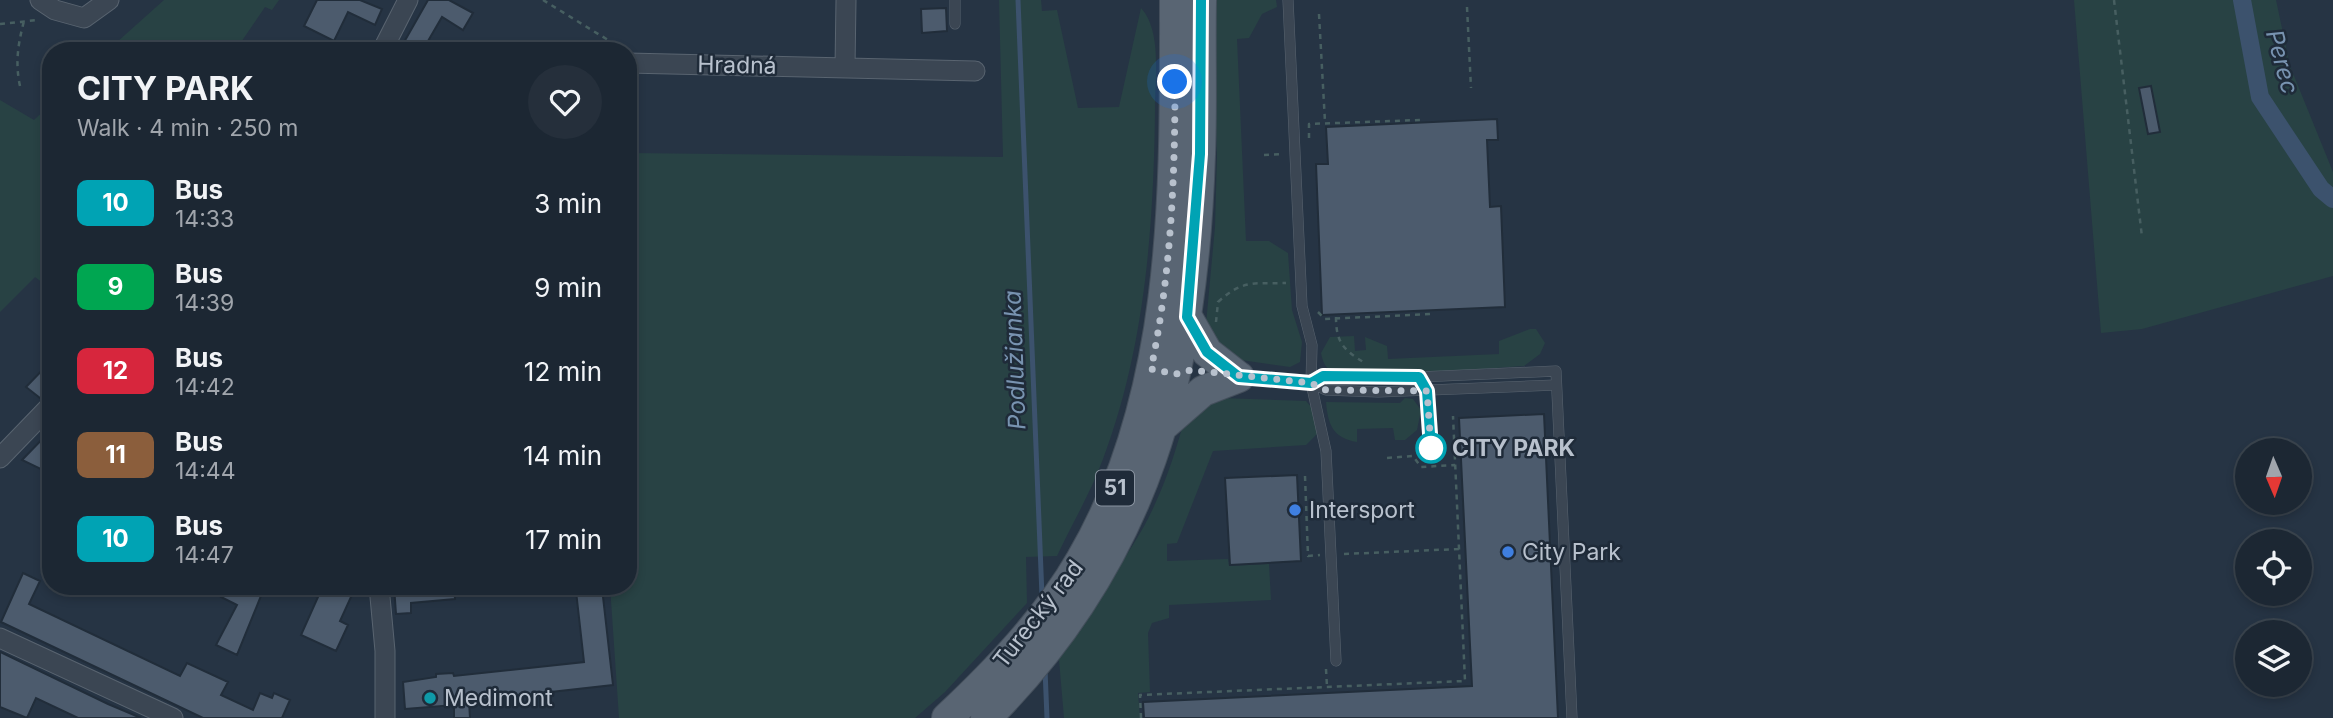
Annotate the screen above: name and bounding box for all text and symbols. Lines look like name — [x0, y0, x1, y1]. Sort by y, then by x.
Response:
water label: Perec — [2260, 27, 2305, 97]
street label: Hradná — [697, 50, 777, 80]
your location — [1157, 64, 1192, 99]
button: heart — [528, 65, 602, 139]
text: CITY PARK — [77, 68, 254, 108]
text: Walk · 4 min · 250 m — [77, 114, 299, 142]
text: Bus — [175, 174, 223, 205]
text: 10 — [102, 188, 129, 217]
text: 3 min — [534, 188, 602, 219]
text: 14:33 — [175, 205, 234, 233]
text: Bus — [175, 258, 223, 289]
text: 9 — [108, 272, 123, 301]
text: 9 min — [534, 272, 602, 303]
text: 14:39 — [175, 289, 234, 317]
water label: Podlužianka — [998, 290, 1031, 430]
text: Bus — [175, 342, 223, 373]
text: 12 — [103, 356, 128, 385]
text: 12 min — [524, 356, 602, 387]
text: 14:42 — [175, 373, 235, 401]
text: Bus — [175, 426, 223, 457]
marker: CITY PARK — [1416, 433, 1446, 463]
place label: CITY PARK — [1452, 434, 1575, 462]
north arrow — [2235, 438, 2312, 514]
map controls — [2235, 438, 2312, 697]
text: 11 — [105, 440, 126, 469]
text: 14 min — [523, 440, 602, 471]
text: 14:44 — [175, 457, 236, 485]
road number: 51 — [1096, 470, 1134, 505]
place label: Intersport — [1309, 496, 1415, 524]
marker: Intersport — [1287, 502, 1303, 518]
text: Bus — [175, 510, 223, 541]
text: 10 — [102, 524, 129, 553]
text: 17 min — [525, 524, 602, 555]
button: locate — [2235, 529, 2312, 606]
place label: City Park — [1522, 538, 1621, 566]
text: 14:47 — [175, 541, 234, 569]
marker: City Park — [1500, 544, 1516, 560]
street label: Turecký rad — [987, 554, 1089, 674]
button: layers — [2235, 620, 2312, 697]
place label: Medimont — [444, 684, 553, 712]
marker: Medimont — [422, 690, 438, 706]

